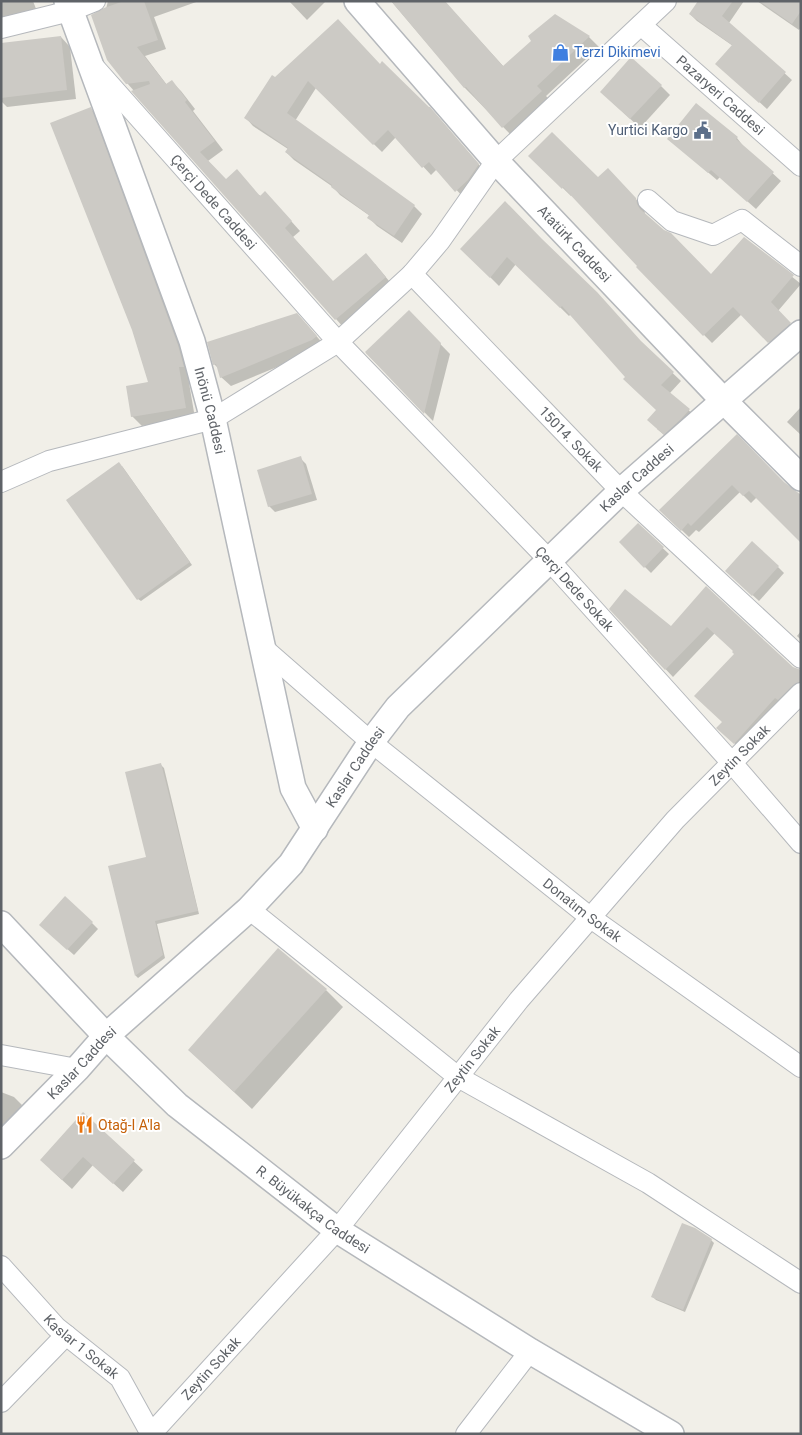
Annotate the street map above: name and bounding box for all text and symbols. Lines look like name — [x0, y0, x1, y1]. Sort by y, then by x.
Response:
shop icon: Terzi Dikimevi — [550, 42, 570, 62]
place label: Terzi Dikimevi — [574, 44, 661, 60]
street label: Pazaryeri Caddesi — [673, 52, 768, 138]
public building icon: Yurtici Kargo — [692, 120, 712, 140]
place label: Yurtici Kargo — [608, 122, 688, 138]
street label: Çerçi Dede Caddesi — [167, 151, 260, 253]
street label: Atatürk Caddesi — [534, 202, 615, 285]
street label: Inönü Caddesi — [191, 365, 228, 455]
street label: 15014. Sokak — [536, 403, 607, 476]
street label: Kaslar Caddesi — [597, 441, 677, 515]
street label: Çerçi Dede Sokak — [532, 543, 618, 635]
street label: Zeytin Sokak — [706, 721, 774, 789]
street label: Kaslar Caddesi — [322, 724, 388, 810]
street label: Donatım Sokak — [540, 875, 625, 946]
street label: Zeytin Sokak — [441, 1022, 504, 1095]
street label: Kaslar Caddesi — [44, 1023, 119, 1102]
restaurant icon: Otağ-I A'la — [74, 1115, 94, 1135]
place label: Otağ-I A'la — [98, 1117, 161, 1133]
street label: R. Büyükakça Caddesi — [253, 1162, 373, 1257]
street label: Kaslar 1 Sokak — [40, 1311, 123, 1382]
street label: Zeytin Sokak — [178, 1333, 244, 1403]

